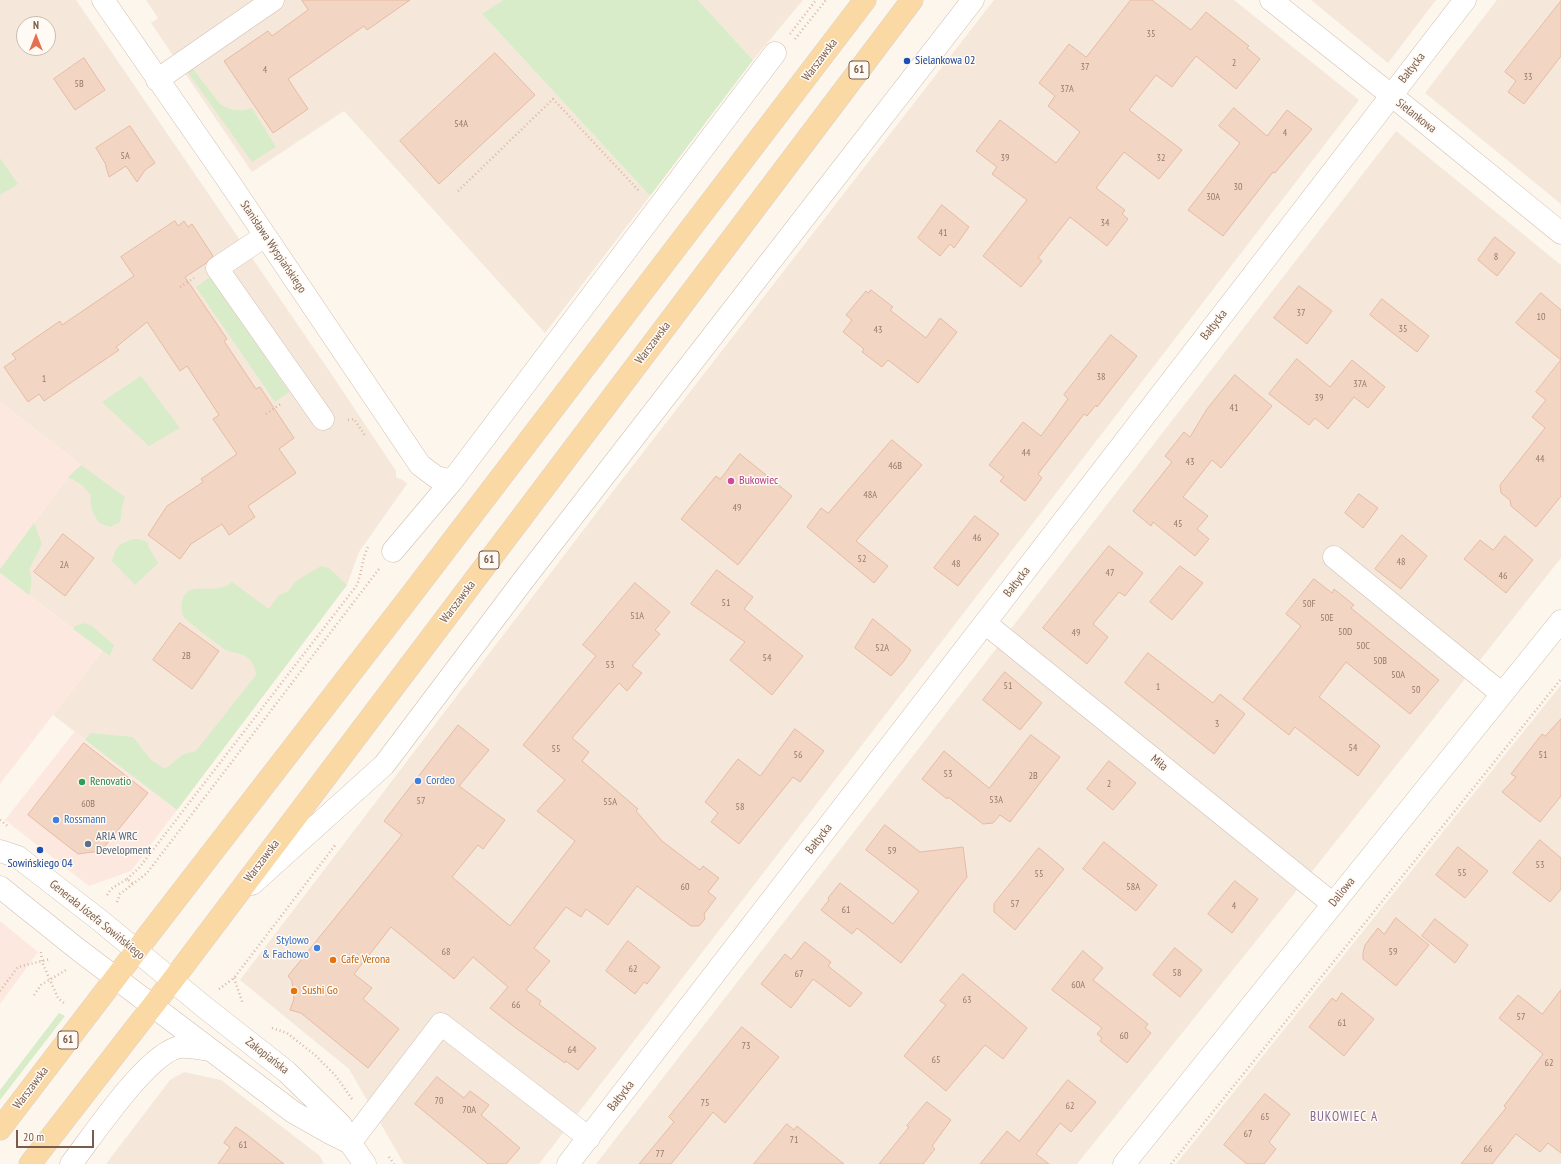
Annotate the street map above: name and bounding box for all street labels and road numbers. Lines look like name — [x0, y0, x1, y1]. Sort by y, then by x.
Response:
street label: Warszawska — [799, 36, 841, 84]
street label: Bałtycka — [1396, 50, 1428, 86]
road number: 61 — [849, 61, 869, 79]
street label: Sielankowa — [1393, 96, 1439, 136]
street label: Stanisława Wyspiańskiego — [237, 198, 309, 296]
street label: Bałtycka — [1198, 307, 1230, 343]
street label: Warszawska — [632, 319, 674, 367]
road number: 61 — [479, 551, 499, 569]
street label: Bałtycka — [1001, 564, 1033, 600]
street label: Warszawska — [437, 578, 479, 626]
street label: Miła — [1148, 752, 1170, 774]
street label: Bałtycka — [803, 821, 835, 857]
street label: Warszawska — [241, 837, 283, 885]
street label: Daliowa — [1326, 874, 1358, 910]
street label: Generała Józefa Sowińskiego — [46, 877, 148, 963]
road number: 61 — [58, 1031, 78, 1049]
street label: Zakopiańska — [242, 1035, 292, 1077]
street label: Warszawska — [10, 1064, 52, 1112]
street label: Bałtycka — [605, 1078, 637, 1114]

